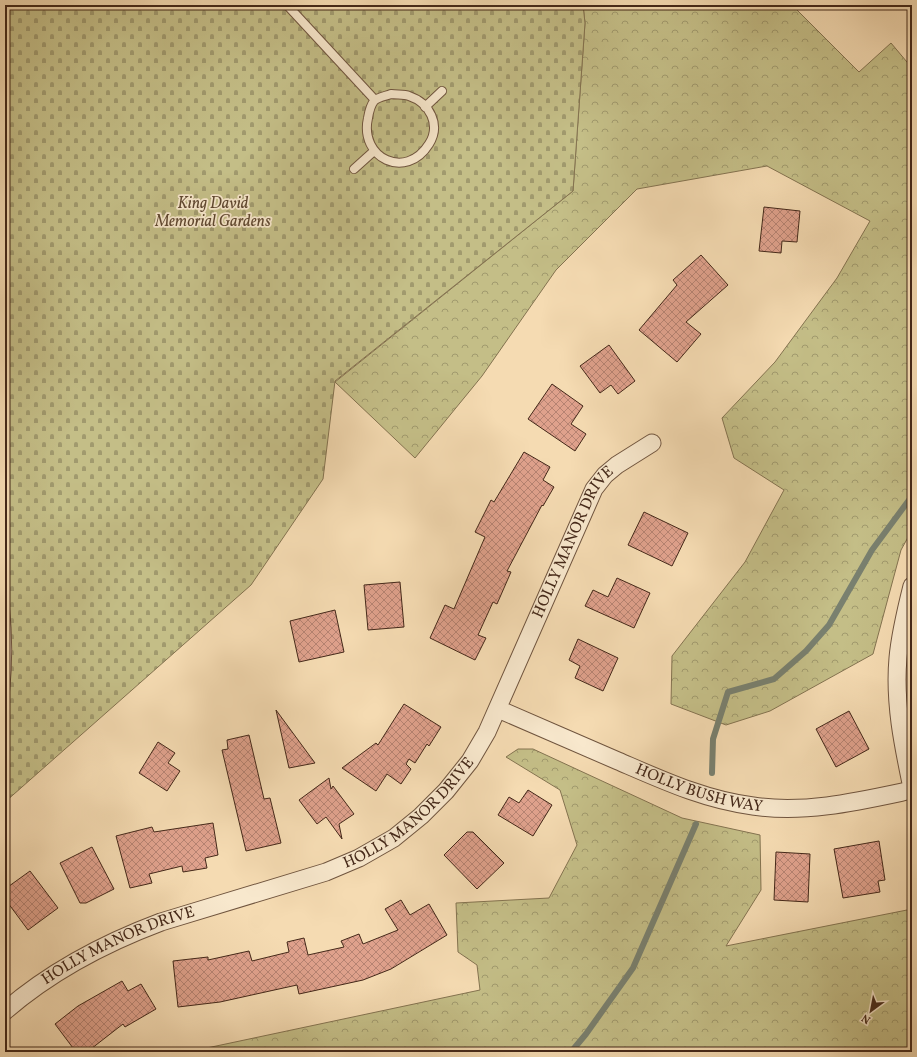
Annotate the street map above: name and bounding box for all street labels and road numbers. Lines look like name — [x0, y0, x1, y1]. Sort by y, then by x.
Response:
street label: HOLLY MANOR DRIVE — [527, 461, 619, 622]
street label: HOLLY MANOR DRIVE — [340, 753, 480, 874]
street label: HOLLY BUSH WAY — [632, 759, 764, 818]
street label: HOLLY MANOR DRIVE — [38, 901, 198, 991]

